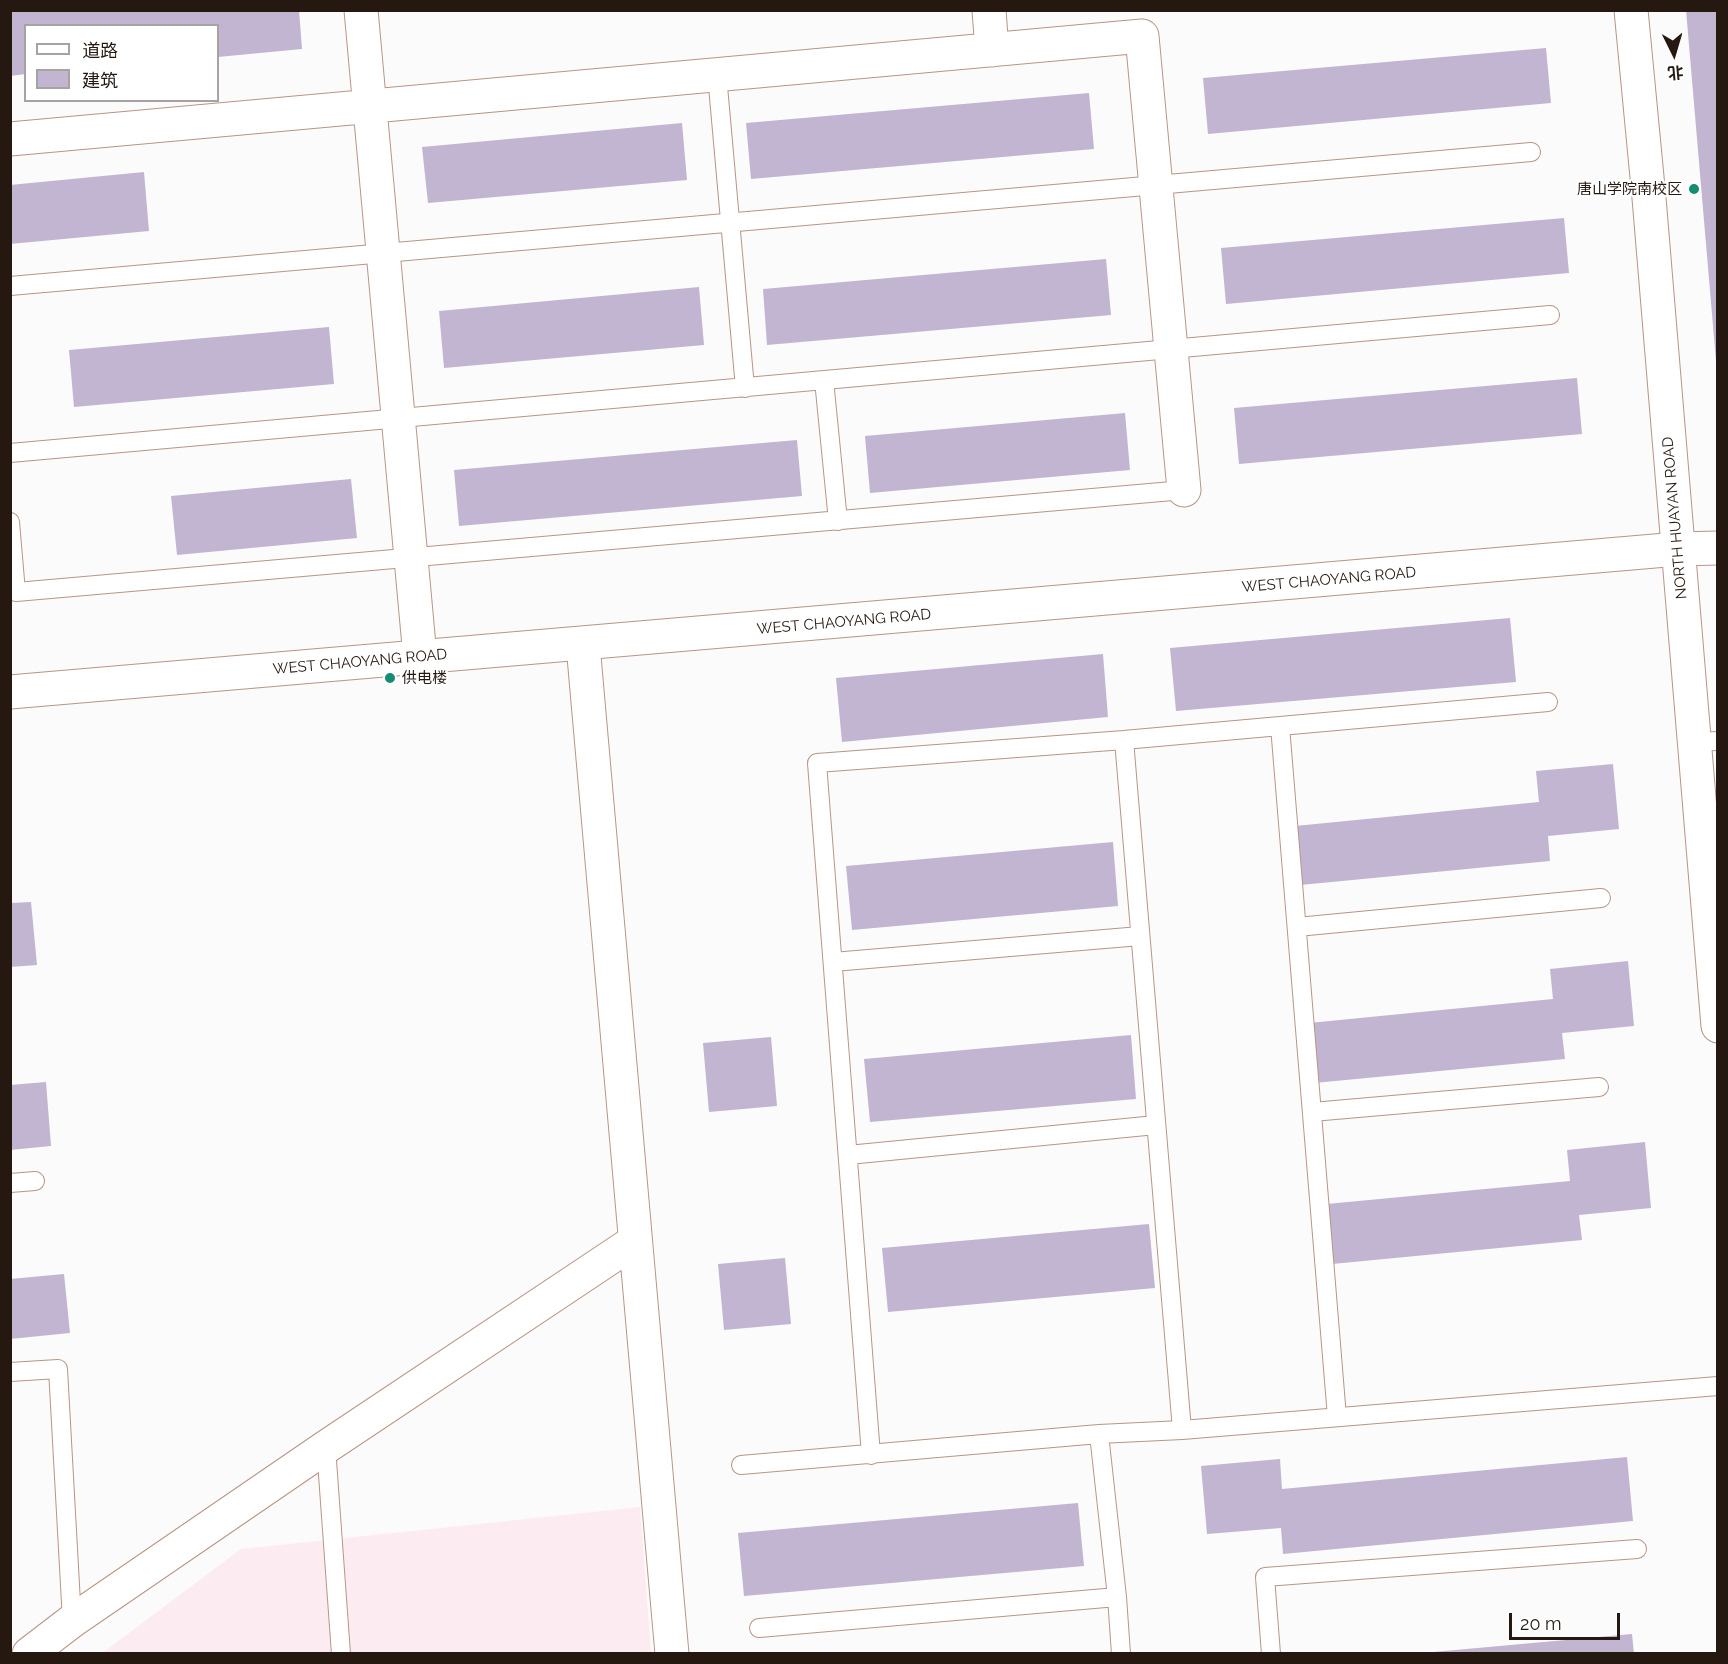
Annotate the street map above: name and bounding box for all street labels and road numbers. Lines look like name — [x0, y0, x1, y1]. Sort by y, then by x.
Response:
street label: NORTH HUAYAN ROAD — [1659, 436, 1691, 600]
street label: WEST CHAOYANG ROAD — [1241, 563, 1417, 597]
street label: WEST CHAOYANG ROAD — [756, 605, 932, 639]
street label: WEST CHAOYANG ROAD — [272, 645, 448, 679]

